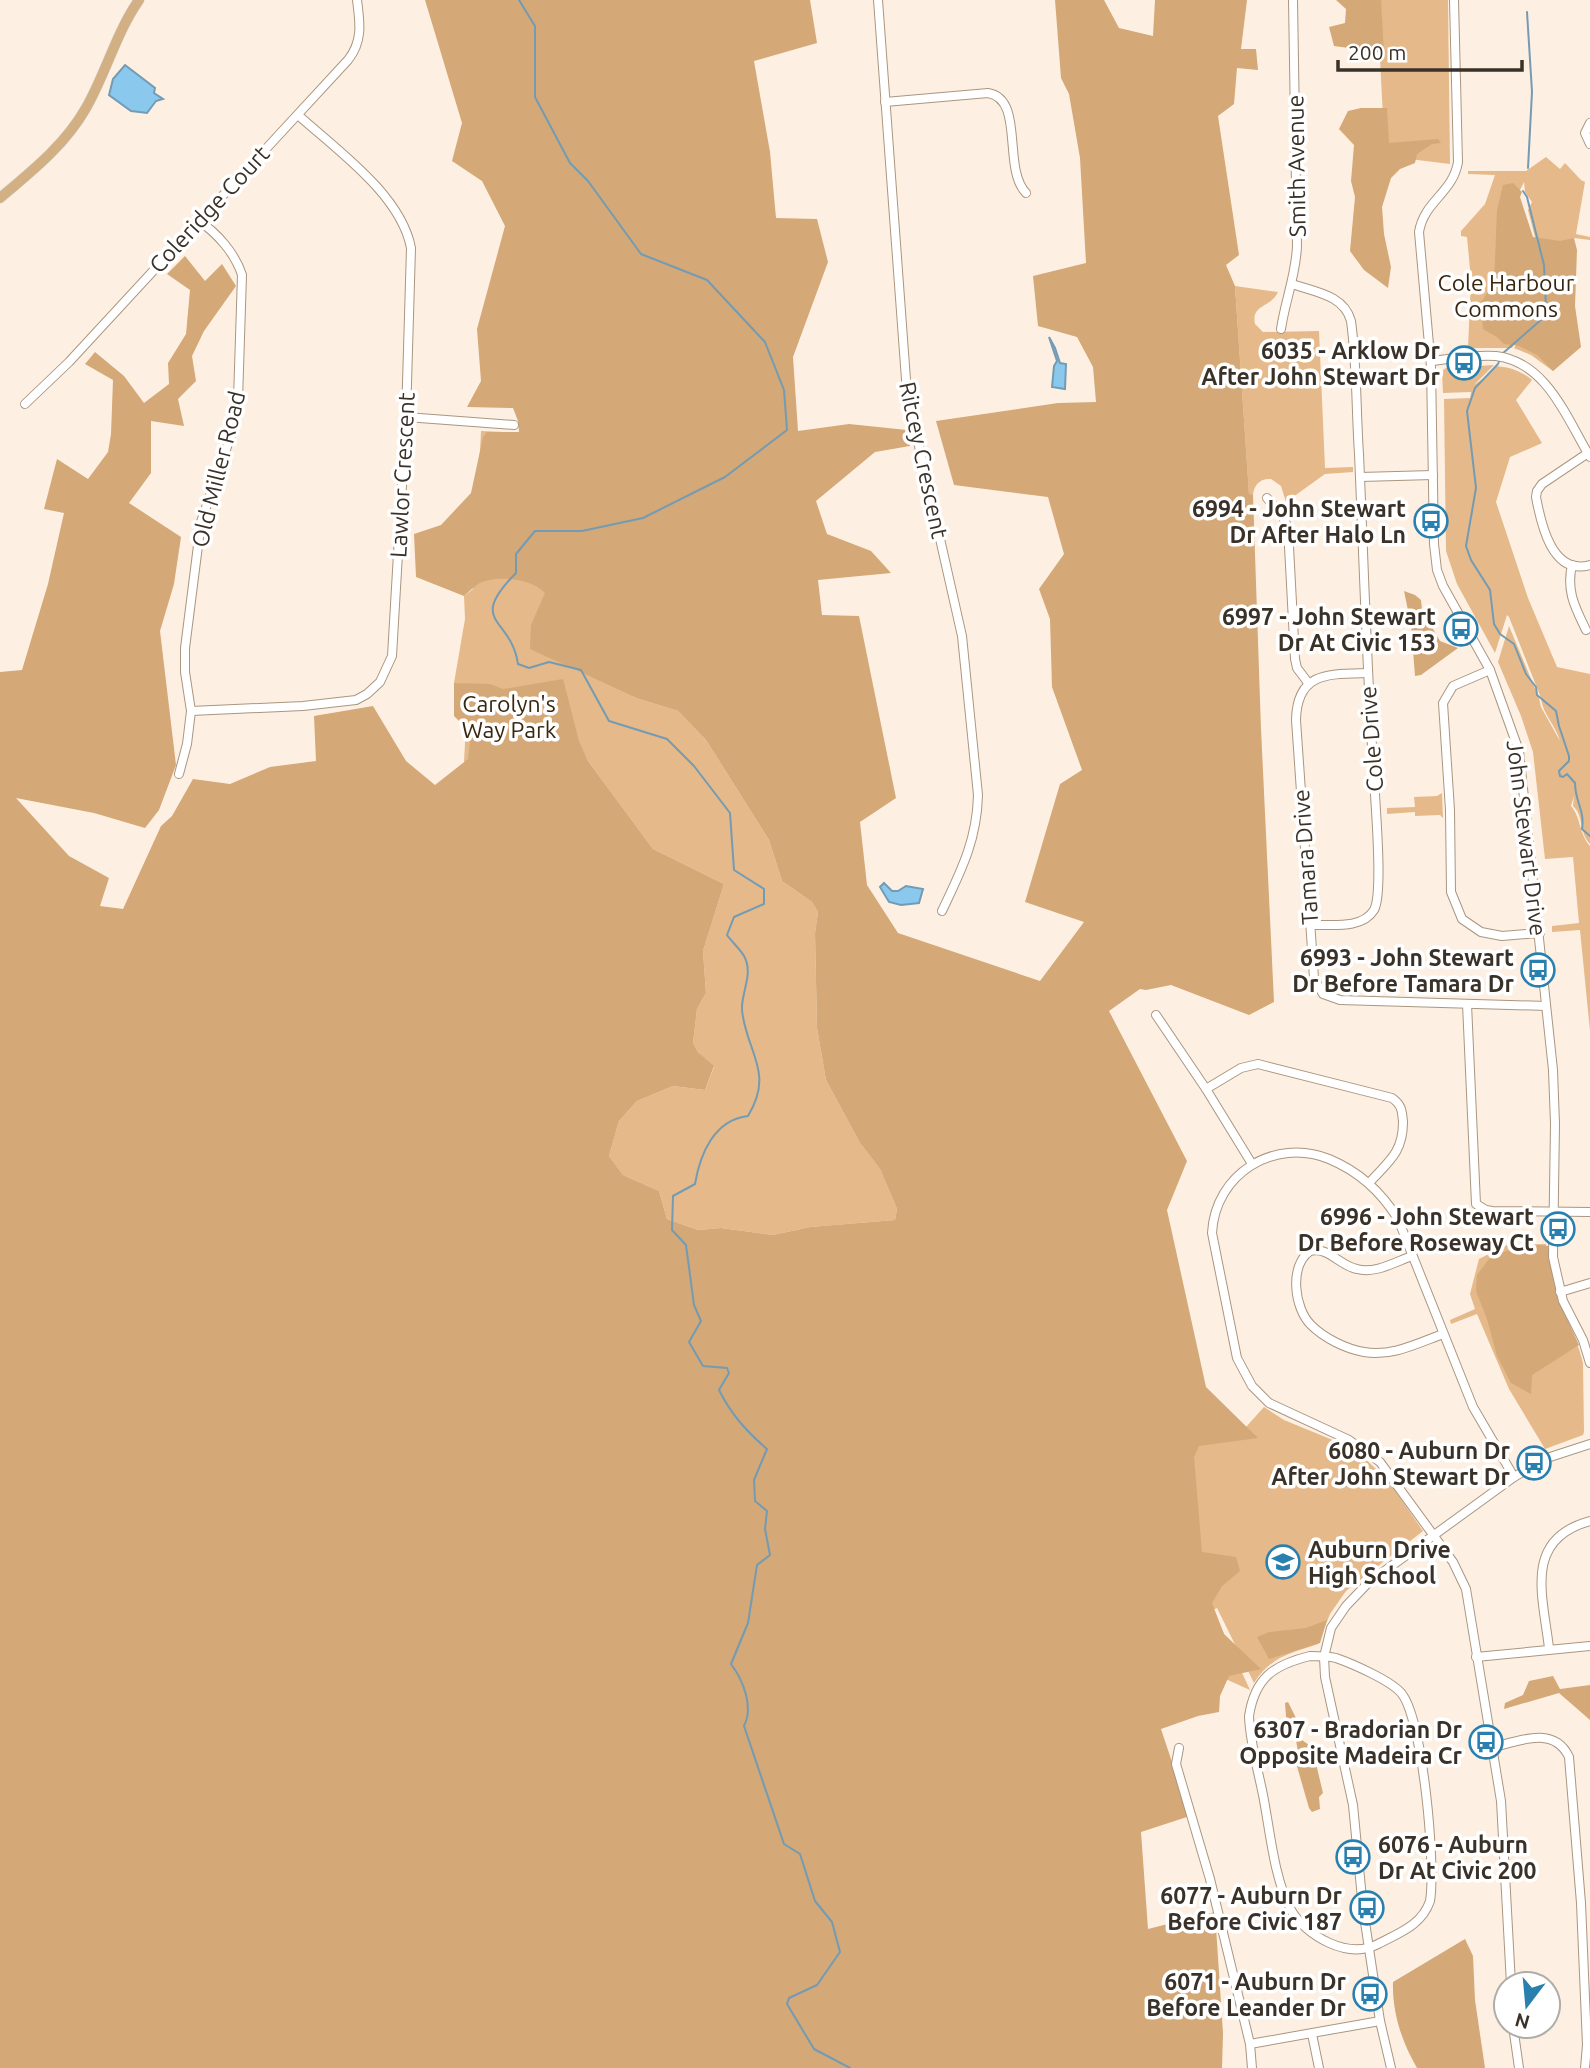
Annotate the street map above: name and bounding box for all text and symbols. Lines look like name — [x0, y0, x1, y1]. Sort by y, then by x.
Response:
scale bar — [1338, 28, 1522, 72]
text: 200 m — [1348, 40, 1406, 64]
street label: Smith Avenue — [1282, 95, 1310, 237]
street label: Coleridge Court — [144, 141, 274, 277]
park label: Cole Harbour Commons — [1438, 270, 1575, 321]
place label: 6035 - Arklow Dr After John Stewart Dr — [1201, 338, 1441, 389]
bus stop icon: 6035 - Arklow Dr After John Stewart Dr — [1445, 344, 1483, 382]
street label: Ritcey Crescent — [895, 379, 953, 541]
street label: Old Miller Road — [187, 388, 249, 550]
street label: Lawlor Crescent — [385, 392, 419, 558]
place label: 6994 - John Stewart Dr After Halo Ln — [1192, 496, 1406, 547]
bus stop icon: 6994 - John Stewart Dr After Halo Ln — [1412, 502, 1450, 540]
place label: 6997 - John Stewart Dr At Civic 153 — [1222, 604, 1436, 655]
bus stop icon: 6997 - John Stewart Dr At Civic 153 — [1442, 610, 1480, 648]
street label: Cole Drive — [1355, 685, 1387, 793]
park label: Carolyn's Way Park — [462, 691, 557, 742]
street label: John Stewart Drive — [1503, 739, 1551, 937]
street label: Tamara Drive — [1288, 789, 1322, 925]
place label: 6993 - John Stewart Dr Before Tamara Dr — [1292, 945, 1515, 996]
bus stop icon: 6993 - John Stewart Dr Before Tamara Dr — [1519, 951, 1557, 989]
place label: 6996 - John Stewart Dr Before Roseway Ct — [1298, 1204, 1534, 1255]
bus stop icon: 6996 - John Stewart Dr Before Roseway Ct — [1539, 1210, 1577, 1248]
place label: 6080 - Auburn Dr After John Stewart Dr — [1271, 1438, 1511, 1489]
bus stop icon: 6080 - Auburn Dr After John Stewart Dr — [1515, 1444, 1553, 1482]
place label: Auburn Drive High School — [1308, 1537, 1451, 1588]
school or university icon: Auburn Drive High School — [1264, 1543, 1302, 1581]
place label: 6307 - Bradorian Dr Opposite Madeira Cr — [1239, 1717, 1463, 1768]
bus stop icon: 6307 - Bradorian Dr Opposite Madeira Cr — [1467, 1723, 1505, 1761]
place label: 6076 - Auburn Dr At Civic 200 — [1378, 1832, 1536, 1883]
bus stop icon: 6076 - Auburn Dr At Civic 200 — [1334, 1838, 1372, 1876]
place label: 6077 - Auburn Dr Before Civic 187 — [1160, 1883, 1343, 1934]
bus stop icon: 6077 - Auburn Dr Before Civic 187 — [1348, 1889, 1386, 1927]
place label: 6071 - Auburn Dr Before Leander Dr — [1146, 1969, 1347, 2020]
north arrow — [1492, 1970, 1562, 2040]
bus stop icon: 6071 - Auburn Dr Before Leander Dr — [1351, 1975, 1389, 2013]
text: N — [1512, 2009, 1532, 2034]

